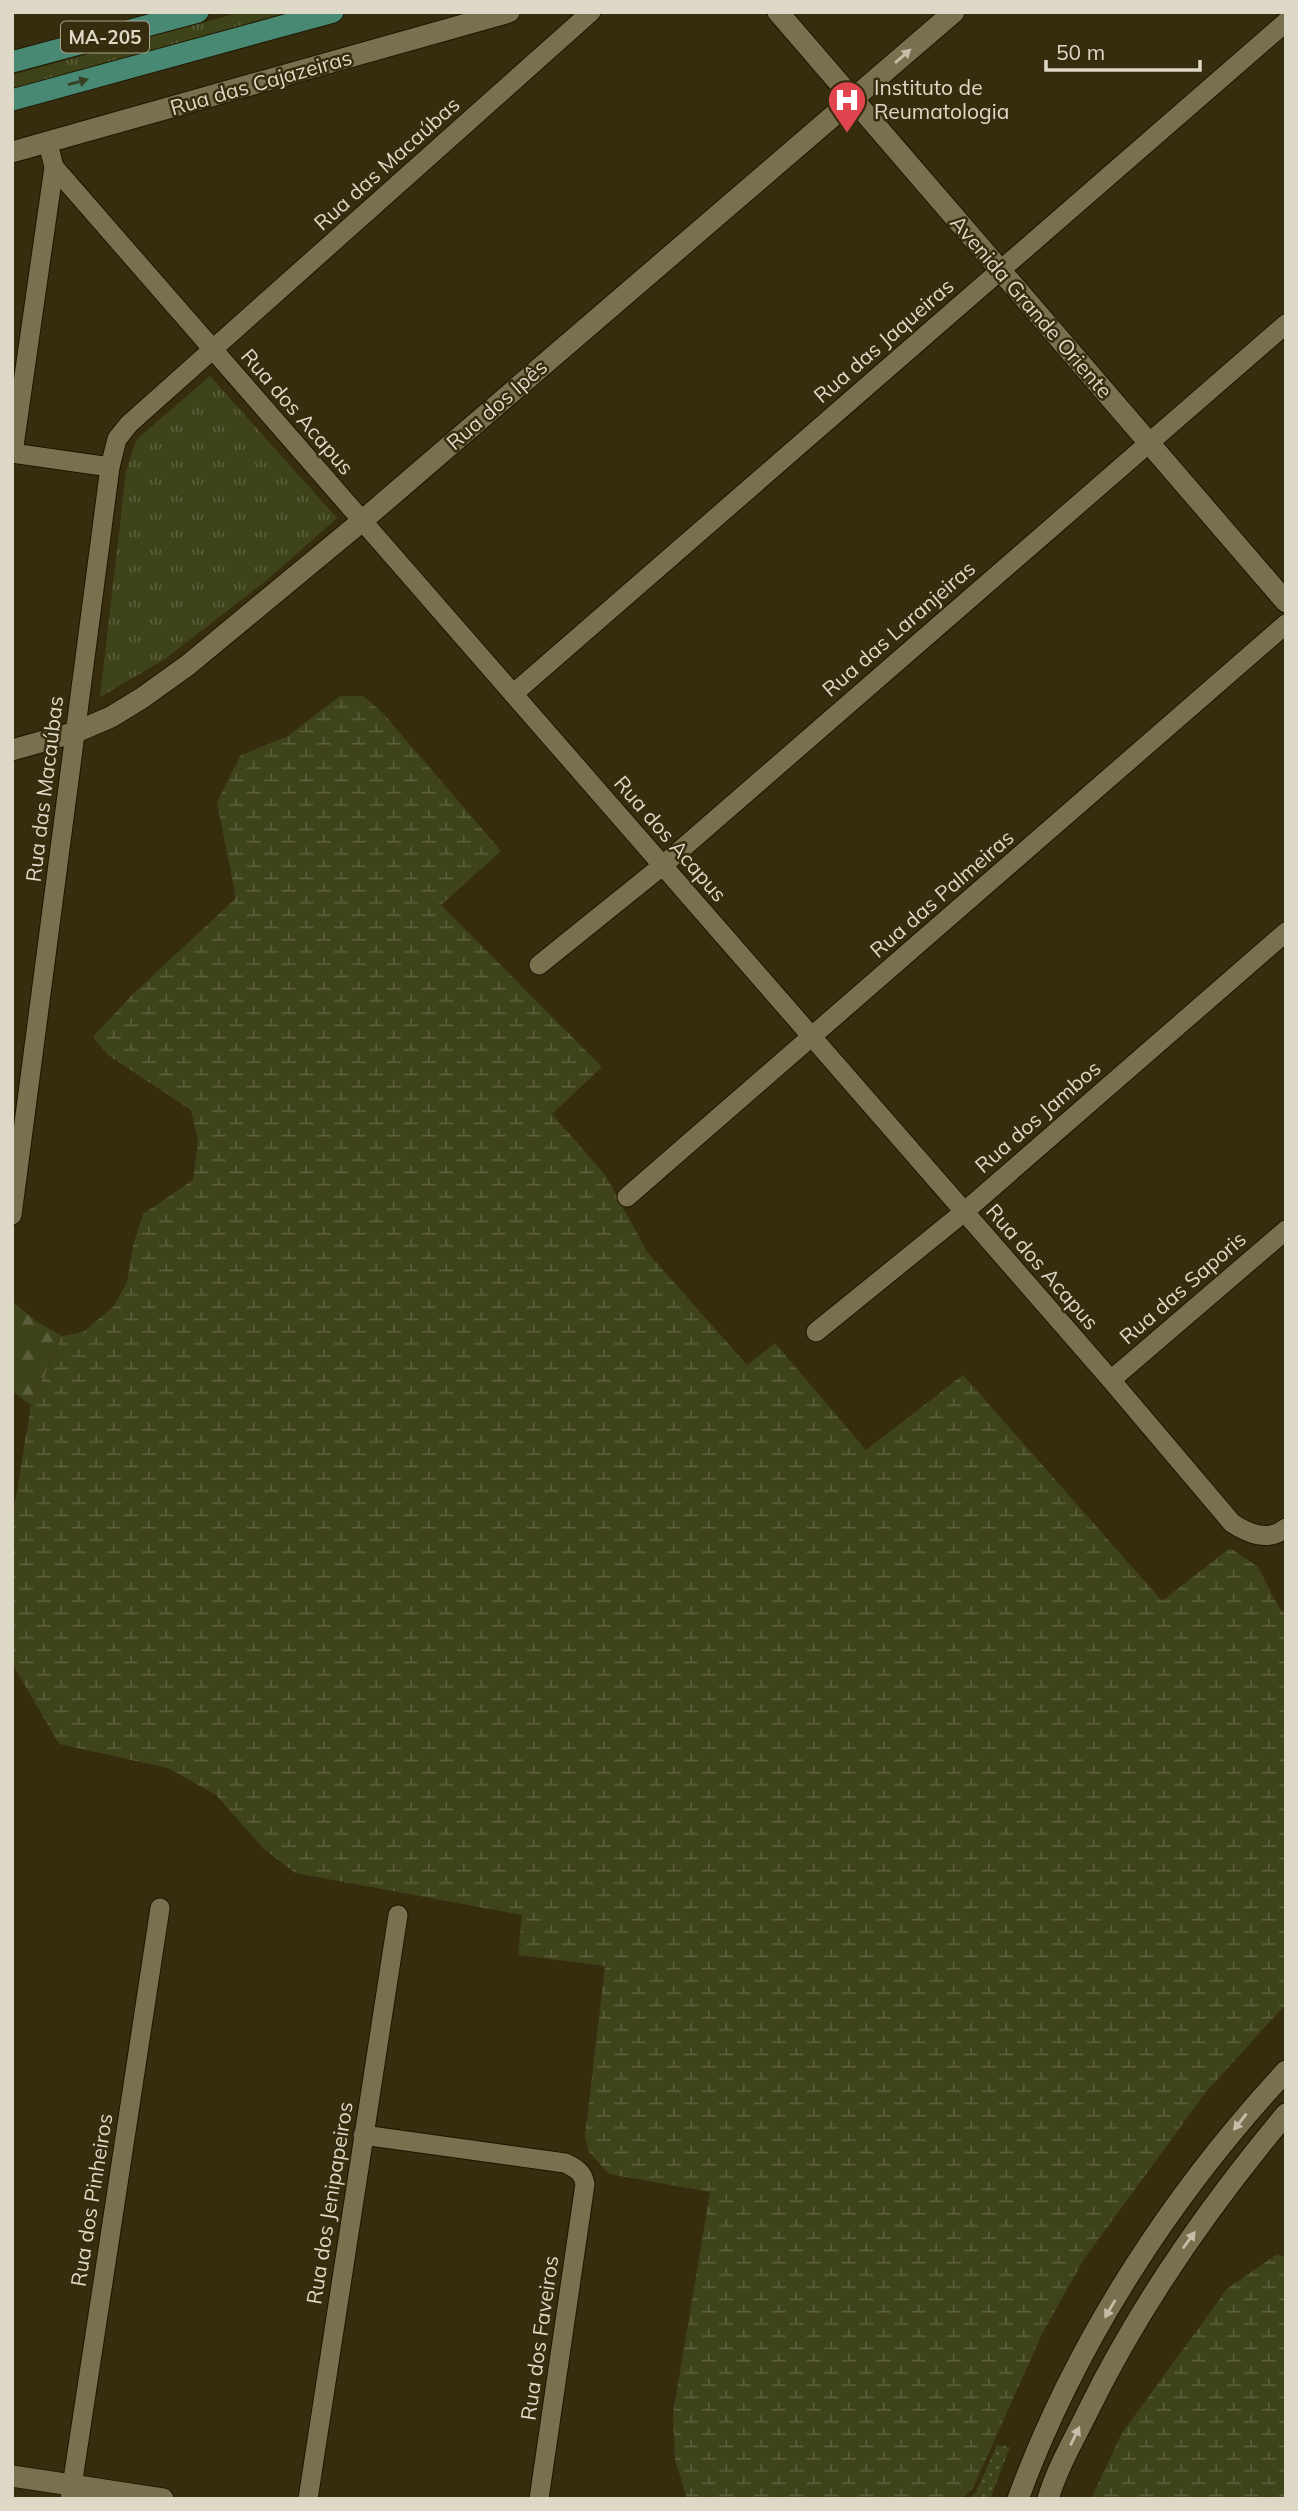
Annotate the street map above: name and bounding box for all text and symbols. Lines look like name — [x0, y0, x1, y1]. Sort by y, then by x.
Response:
road number: MA-205 — [61, 22, 149, 52]
scale bar — [1046, 28, 1200, 72]
text: 50 m — [1056, 39, 1105, 65]
street label: Rua das Cajazeiras — [167, 44, 355, 120]
one-way arrow — [894, 48, 912, 64]
place label: Instituto de Reumatologia — [874, 74, 1009, 124]
one-way arrow — [68, 76, 89, 86]
hospital icon: Instituto de Reumatologia — [826, 79, 868, 134]
street label: Rua das Macaúbas — [308, 91, 465, 236]
street label: Avenida Grande Oriente — [945, 210, 1118, 403]
street label: Rua das Jaqueiras — [808, 272, 959, 408]
street label: Rua dos Acapus — [236, 343, 360, 480]
street label: Rua dos Ipês — [441, 353, 552, 455]
street label: Rua das Laranjeiras — [817, 555, 980, 702]
street label: Rua das Macaúbas — [20, 694, 68, 883]
street label: Rua dos Acapus — [609, 770, 733, 907]
street label: Rua das Palmeiras — [864, 824, 1019, 963]
street label: Rua dos Jambos — [969, 1055, 1106, 1178]
street label: Rua dos Acapus — [981, 1198, 1105, 1335]
street label: Rua das Saporis — [1114, 1225, 1251, 1349]
street label: Rua dos Jenipapeiros — [300, 2100, 358, 2306]
street label: Rua dos Pinheiros — [64, 2111, 118, 2288]
one-way arrow — [1234, 2113, 1248, 2131]
one-way arrow — [1182, 2230, 1196, 2249]
street label: Rua dos Faveiros — [515, 2254, 563, 2422]
one-way arrow — [1104, 2299, 1116, 2318]
one-way arrow — [1070, 2426, 1081, 2446]

